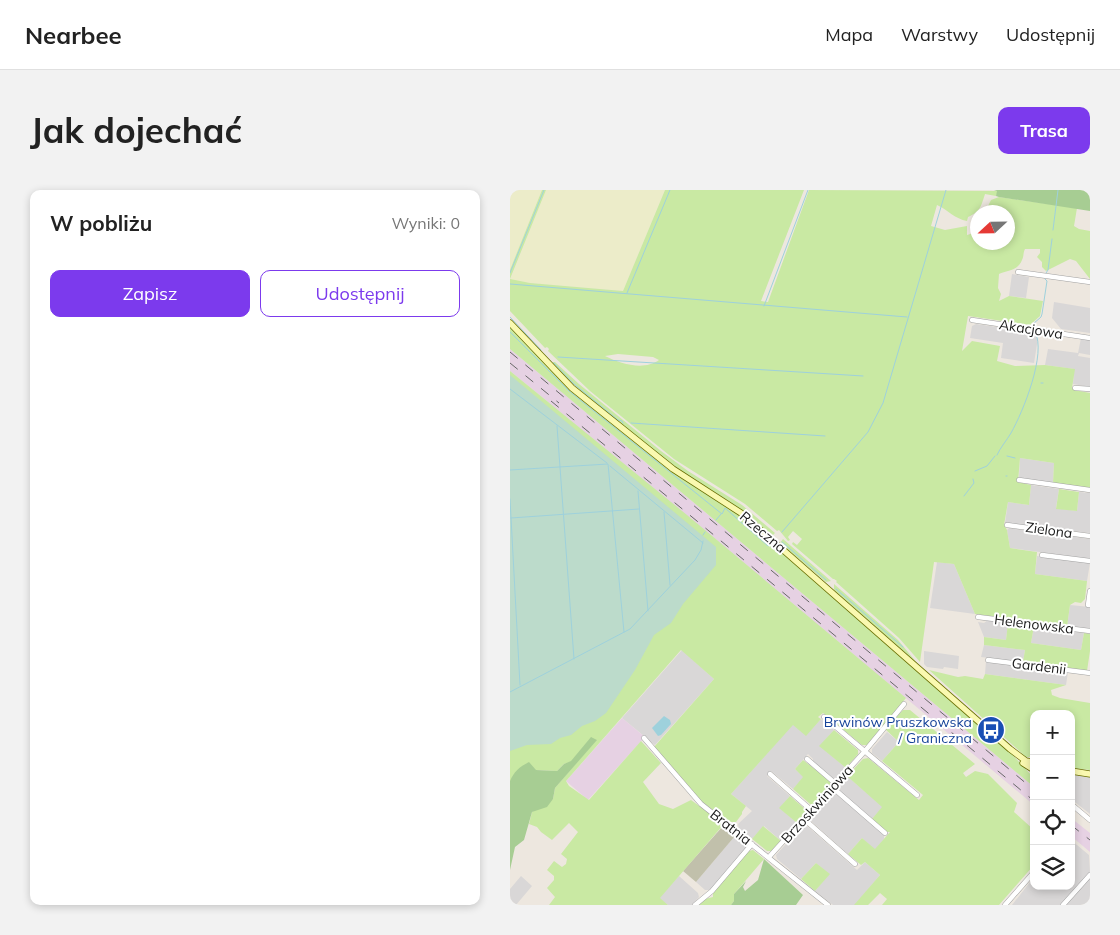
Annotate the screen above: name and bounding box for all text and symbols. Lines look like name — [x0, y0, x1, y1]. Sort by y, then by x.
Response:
text: Nearbee — [25, 20, 122, 50]
text: Mapa — [825, 23, 873, 46]
text: Warstwy — [901, 23, 978, 46]
text: Udostępnij — [1006, 23, 1095, 46]
button: Trasa — [998, 107, 1090, 154]
text: Jak dojechać — [30, 108, 242, 152]
north arrow — [970, 205, 1015, 250]
text: W pobliżu — [50, 210, 152, 236]
text: Wyniki: 0 — [391, 213, 460, 233]
button: Zapisz — [50, 270, 250, 317]
button: Udostępnij — [260, 270, 460, 317]
street label: Akacjowa — [998, 315, 1064, 343]
street label: Rzeczna — [736, 507, 790, 557]
street label: Zielona — [1024, 518, 1074, 542]
street label: Helenowska — [993, 610, 1075, 638]
street label: Gardenii — [1011, 654, 1067, 678]
map controls — [1030, 710, 1075, 890]
button: + — [1030, 710, 1075, 755]
place label: Brwinów Pruszkowska / Graniczna — [824, 713, 972, 747]
bus stop icon: Brwinów Pruszkowska / Graniczna — [976, 715, 1006, 745]
button: − — [1030, 755, 1075, 800]
street label: Brzoskwiniowa — [777, 761, 857, 847]
button: locate — [1030, 800, 1075, 845]
street label: Bratnia — [707, 805, 755, 849]
button: layers — [1030, 845, 1075, 890]

